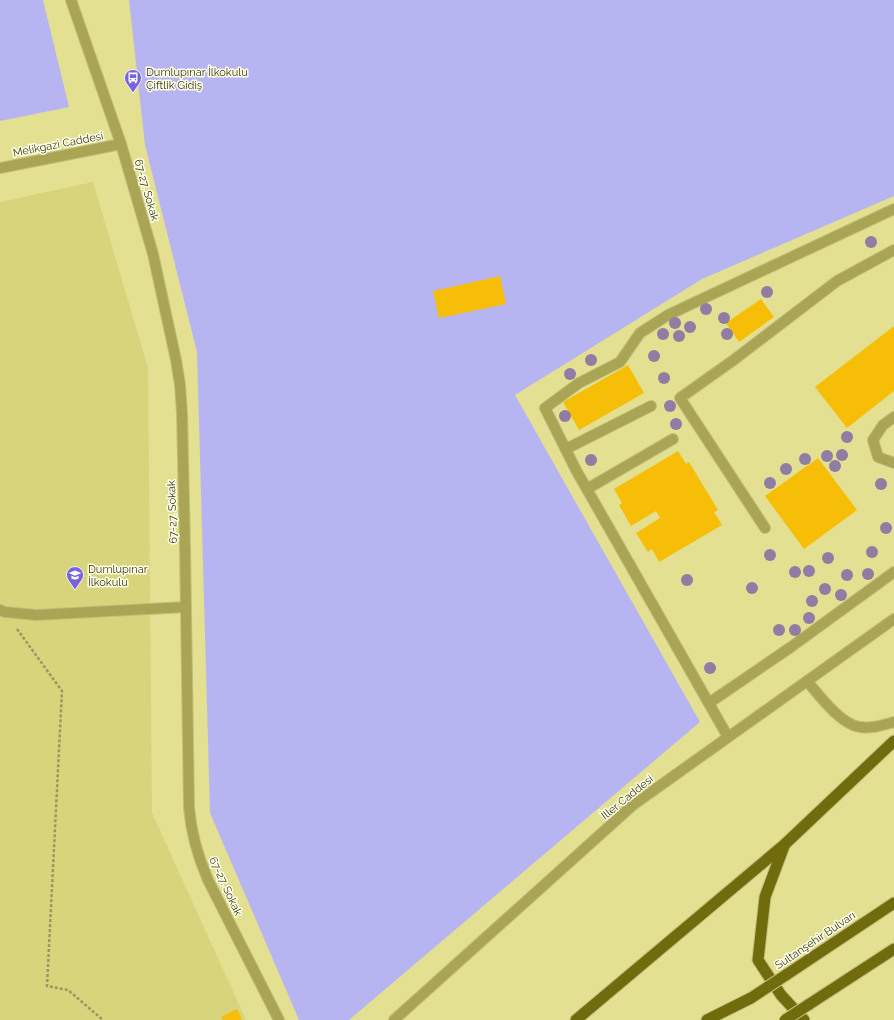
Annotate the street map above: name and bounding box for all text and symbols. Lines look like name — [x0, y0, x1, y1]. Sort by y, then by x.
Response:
place label: Dumlupınar İlkokulu Çiftlik Gidiş — [146, 66, 248, 92]
bus stop icon: Dumlupınar İlkokulu Çiftlik Gidiş — [123, 68, 143, 93]
street label: Melikgazi Caddesi — [12, 129, 104, 160]
street label: 67-27. Sokak — [132, 158, 162, 223]
street label: 67-27. Sokak — [165, 480, 180, 544]
place label: Dumlupınar İlkokulu — [88, 563, 148, 589]
school or university icon: Dumlupınar İlkokulu — [65, 565, 85, 590]
street label: İller Caddesi — [599, 773, 656, 822]
street label: 67-27. Sokak — [206, 855, 245, 918]
street label: Sultanşehir Bulvarı — [773, 909, 858, 972]

